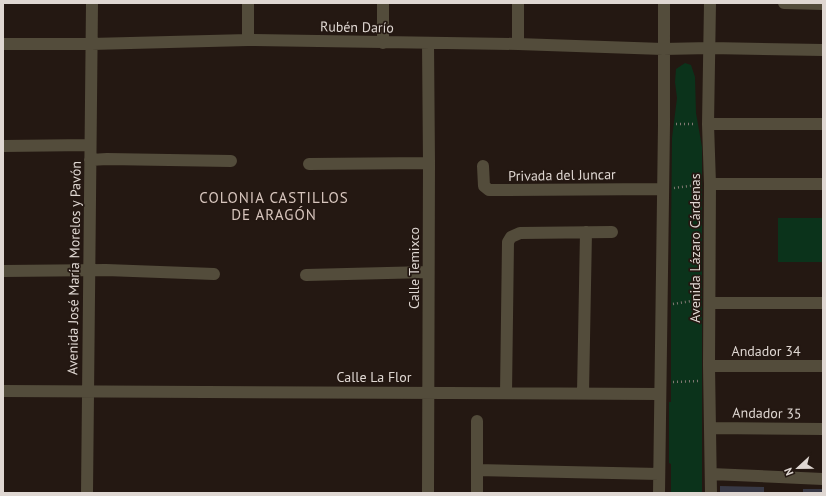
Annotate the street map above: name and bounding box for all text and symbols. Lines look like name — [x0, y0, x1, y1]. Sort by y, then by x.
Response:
street label: Rubén Darío — [320, 17, 394, 37]
street label: Avenida José María Morelos y Pavón — [63, 161, 85, 375]
street label: Privada del Juncar — [508, 165, 616, 185]
street label: Avenida Lázaro Cárdenas — [686, 173, 704, 323]
district label: COLONIA CASTILLOS DE ARAGÓN — [199, 188, 349, 224]
street label: Calle Temixco — [405, 227, 423, 309]
street label: Andador 34 — [731, 342, 801, 360]
street label: Calle La Flor — [337, 368, 412, 386]
street label: Andador 35 — [732, 403, 802, 423]
north arrow — [778, 448, 818, 488]
text: N — [781, 466, 797, 478]

